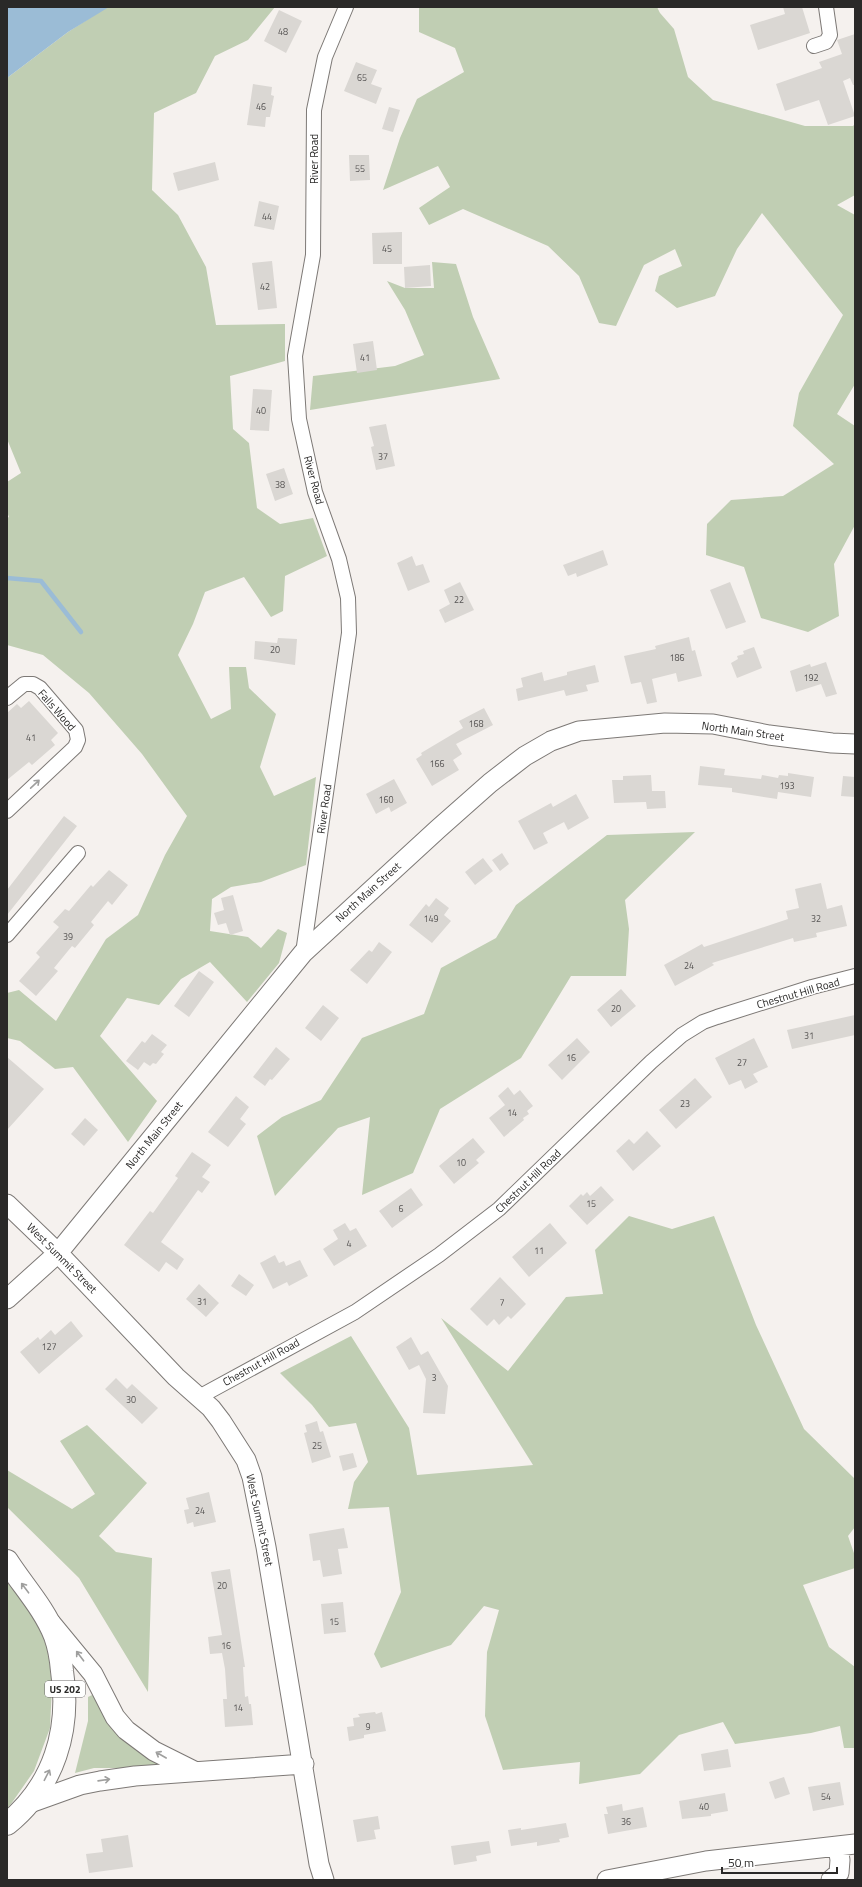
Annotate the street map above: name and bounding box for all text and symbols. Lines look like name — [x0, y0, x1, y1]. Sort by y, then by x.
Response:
house number: 48 — [278, 25, 288, 38]
house number: 65 — [357, 71, 367, 84]
house number: 46 — [256, 100, 266, 113]
street label: River Road — [306, 134, 322, 184]
house number: 55 — [355, 162, 365, 175]
house number: 44 — [262, 210, 272, 223]
house number: 45 — [382, 242, 392, 255]
house number: 42 — [260, 280, 270, 293]
house number: 41 — [360, 351, 370, 364]
house number: 40 — [256, 404, 266, 417]
house number: 37 — [378, 450, 388, 463]
street label: River Road — [300, 454, 328, 506]
house number: 38 — [275, 478, 285, 491]
house number: 22 — [454, 593, 464, 606]
house number: 20 — [270, 643, 280, 656]
house number: 186 — [669, 651, 685, 664]
house number: 192 — [803, 671, 819, 684]
street label: Falls Wood — [34, 686, 80, 734]
house number: 168 — [468, 717, 484, 730]
street label: North Main Street — [701, 717, 785, 745]
house number: 41 — [26, 731, 36, 744]
house number: 166 — [429, 757, 445, 770]
house number: 193 — [779, 779, 795, 792]
one-way arrow — [30, 780, 40, 789]
street label: River Road — [313, 783, 335, 835]
house number: 160 — [378, 793, 394, 806]
street label: North Main Street — [332, 858, 404, 926]
house number: 149 — [423, 912, 439, 925]
house number: 32 — [811, 912, 821, 925]
house number: 39 — [63, 930, 73, 943]
house number: 24 — [684, 959, 694, 972]
street label: Chestnut Hill Road — [755, 973, 842, 1012]
house number: 20 — [611, 1002, 621, 1015]
house number: 31 — [804, 1029, 814, 1042]
house number: 16 — [566, 1051, 576, 1064]
house number: 27 — [737, 1056, 747, 1069]
house number: 23 — [680, 1097, 690, 1110]
street label: North Main Street — [122, 1098, 186, 1172]
house number: 14 — [507, 1106, 517, 1119]
street label: Chestnut Hill Road — [492, 1145, 564, 1216]
house number: 10 — [456, 1156, 466, 1169]
house number: 15 — [586, 1197, 596, 1210]
house number: 6 — [398, 1202, 404, 1215]
street label: West Summit Street — [23, 1219, 101, 1297]
house number: 4 — [346, 1237, 352, 1250]
house number: 11 — [534, 1244, 544, 1257]
house number: 31 — [197, 1295, 207, 1308]
house number: 7 — [499, 1296, 505, 1309]
street label: Chestnut Hill Road — [220, 1334, 302, 1390]
house number: 127 — [41, 1340, 57, 1353]
house number: 3 — [431, 1371, 437, 1384]
house number: 30 — [126, 1393, 136, 1406]
house number: 25 — [312, 1439, 322, 1452]
street label: West Summit Street — [242, 1472, 278, 1568]
house number: 24 — [195, 1504, 205, 1517]
house number: 20 — [217, 1579, 227, 1592]
one-way arrow — [21, 1582, 30, 1593]
house number: 15 — [329, 1615, 339, 1628]
house number: 16 — [221, 1639, 231, 1652]
one-way arrow — [75, 1651, 84, 1662]
road number: US 202 — [45, 1681, 85, 1697]
house number: 14 — [233, 1701, 243, 1714]
house number: 9 — [365, 1720, 371, 1733]
one-way arrow — [155, 1750, 167, 1758]
one-way arrow — [44, 1769, 51, 1781]
one-way arrow — [97, 1776, 110, 1784]
house number: 54 — [821, 1790, 831, 1803]
house number: 40 — [699, 1800, 709, 1813]
house number: 36 — [621, 1815, 631, 1828]
scale bar — [722, 1849, 837, 1875]
text: 50 m — [728, 1853, 754, 1872]

